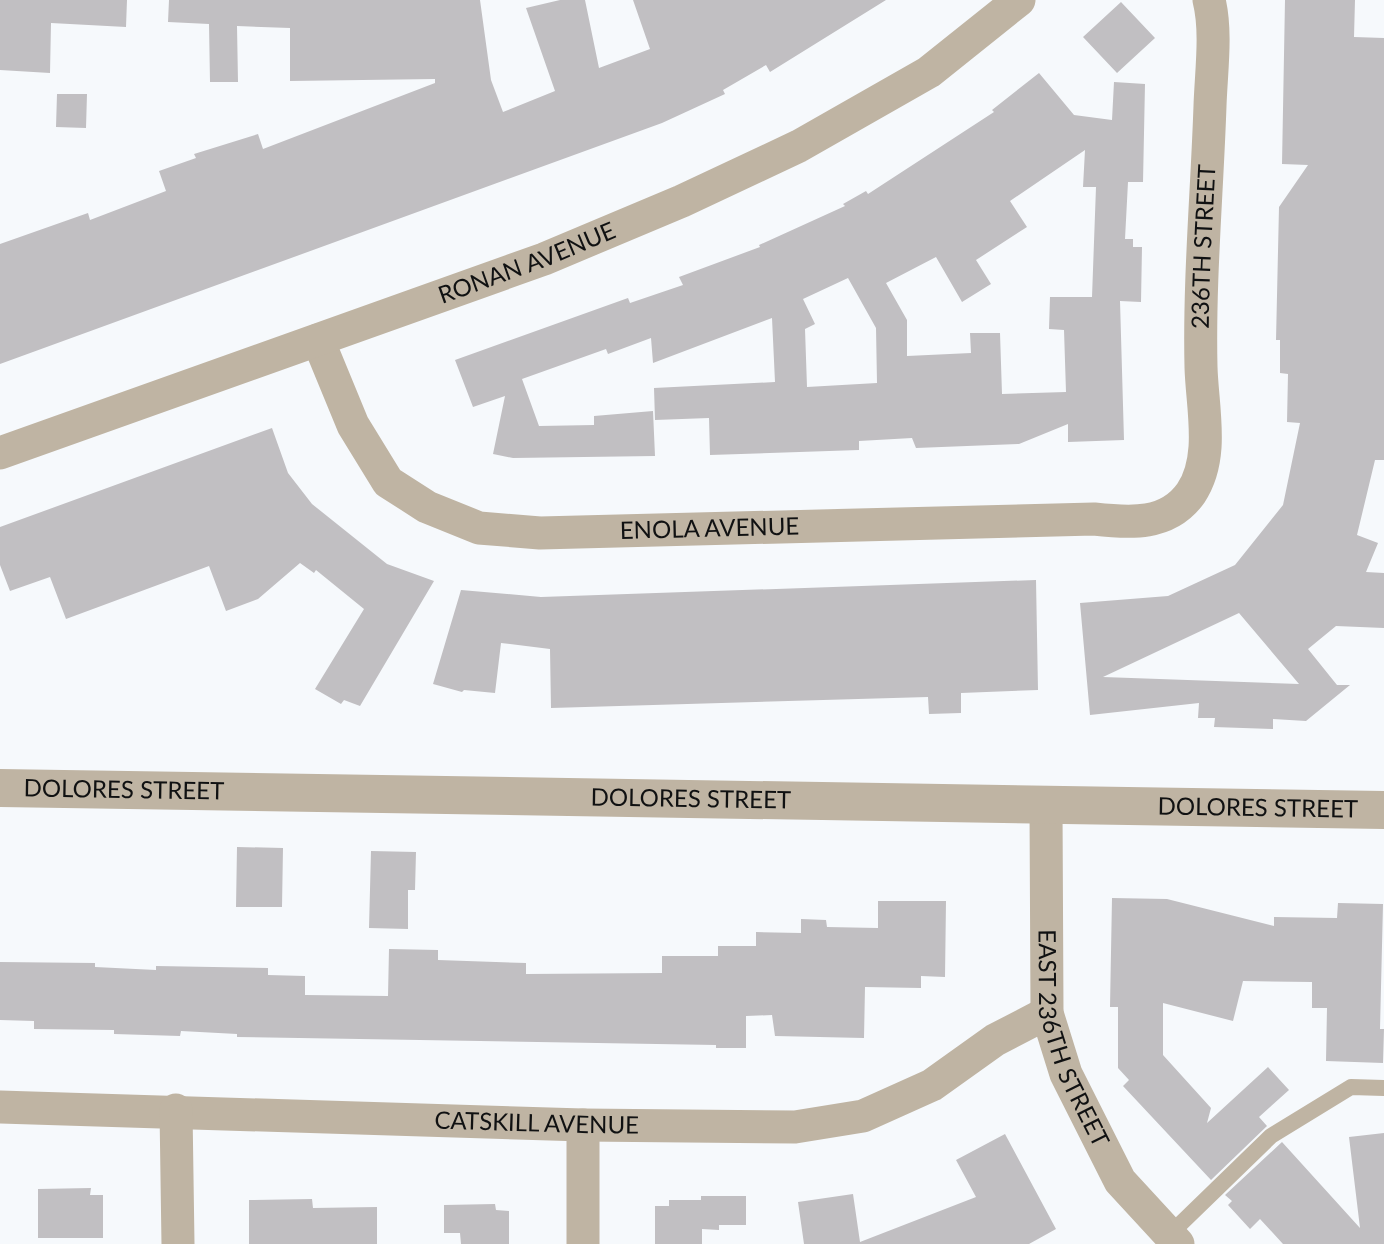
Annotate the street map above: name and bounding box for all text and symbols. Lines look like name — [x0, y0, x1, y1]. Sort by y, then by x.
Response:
street label: 236TH STREET — [1185, 164, 1220, 329]
street label: RONAN AVENUE — [434, 215, 619, 309]
street label: ENOLA AVENUE — [619, 510, 800, 544]
street label: DOLORES STREET — [24, 772, 224, 805]
street label: DOLORES STREET — [590, 781, 791, 814]
street label: DOLORES STREET — [1157, 790, 1358, 823]
street label: EAST 236TH STREET — [1034, 929, 1116, 1151]
street label: CATSKILL AVENUE — [434, 1104, 639, 1139]

